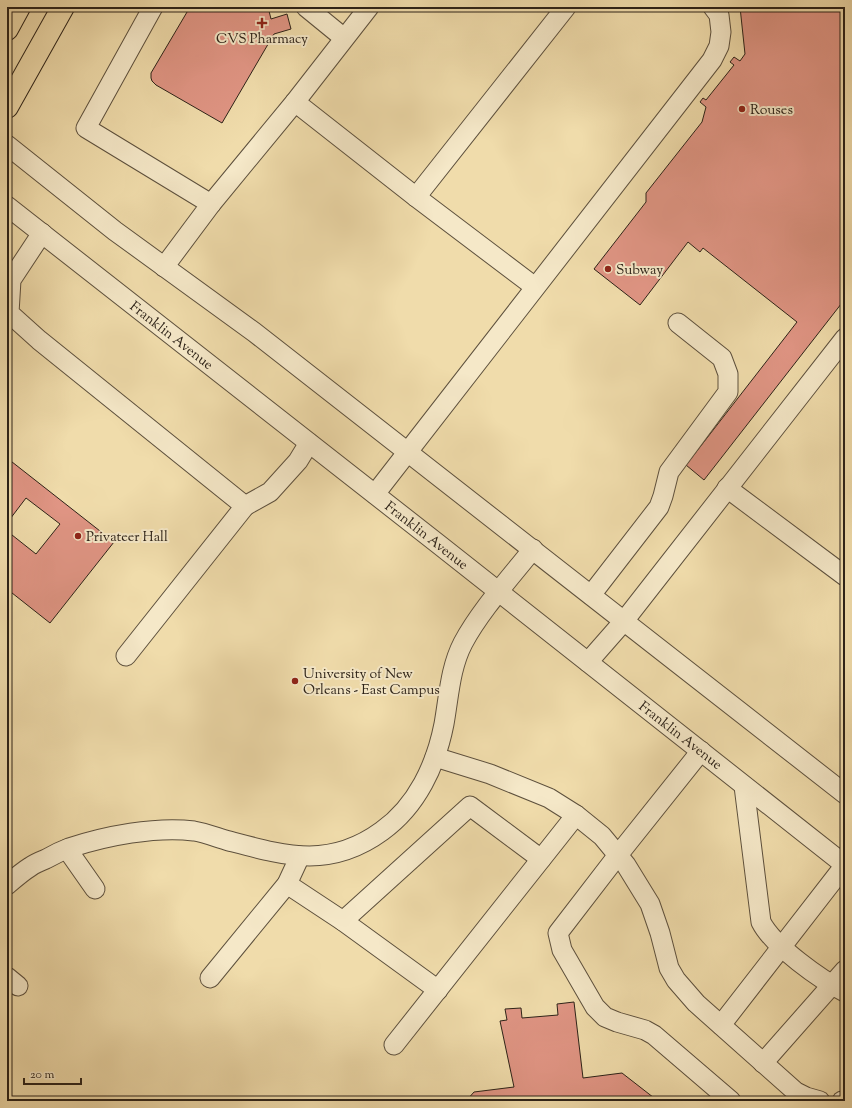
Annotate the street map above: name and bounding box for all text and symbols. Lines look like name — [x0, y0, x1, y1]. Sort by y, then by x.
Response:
marker: CVS Pharmacy — [257, 18, 267, 28]
place label: CVS Pharmacy — [216, 30, 308, 50]
place label: Rouses — [750, 101, 793, 121]
marker: Rouses — [737, 104, 747, 114]
place label: Subway — [616, 261, 663, 281]
marker: Subway — [603, 264, 613, 274]
street label: Franklin Avenue — [125, 298, 217, 376]
street label: Franklin Avenue — [380, 498, 472, 576]
place label: Privateer Hall — [86, 528, 168, 548]
marker: Privateer Hall — [73, 531, 83, 541]
place label: University of New Orleans - East Campus — [303, 665, 440, 701]
marker: University of New Orleans - East Campus — [290, 676, 300, 686]
street label: Franklin Avenue — [634, 698, 726, 776]
scale bar — [24, 1060, 81, 1086]
text: 20 m — [30, 1066, 55, 1084]

